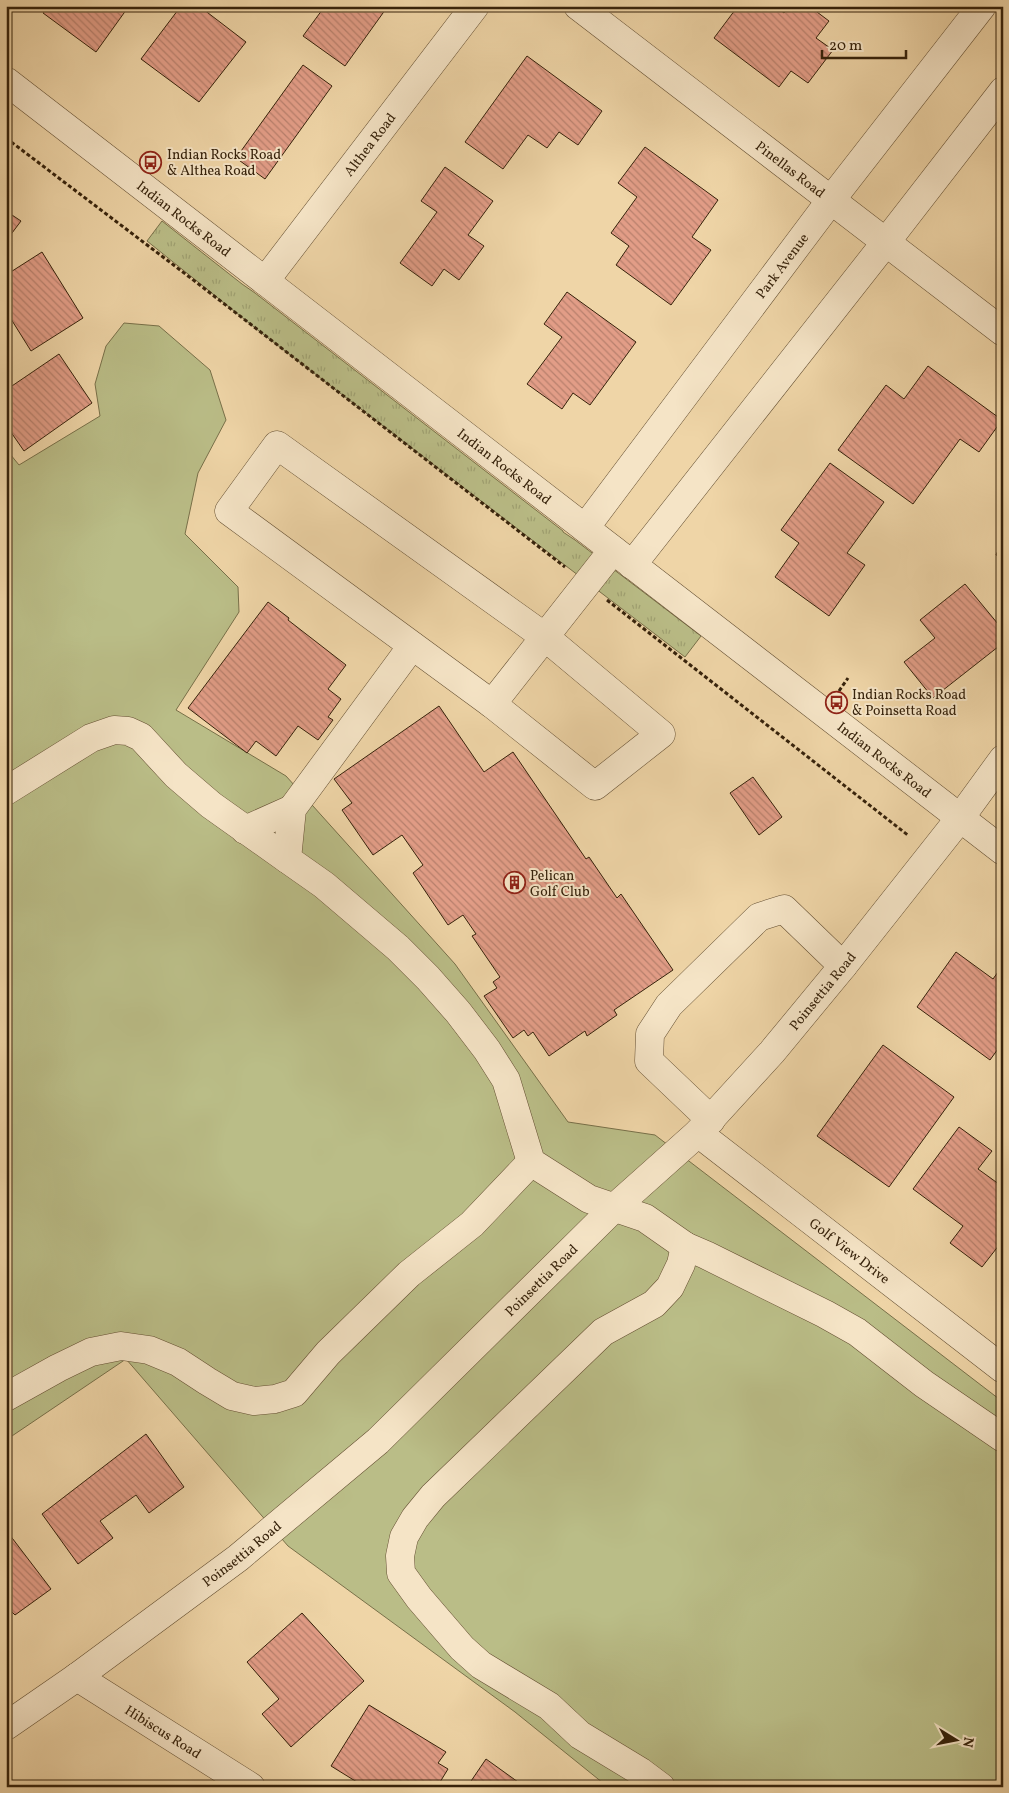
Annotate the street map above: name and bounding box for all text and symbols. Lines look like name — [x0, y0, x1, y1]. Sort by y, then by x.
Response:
scale bar — [822, 28, 905, 60]
text: 20 m — [829, 36, 862, 57]
street label: Althea Road — [340, 109, 401, 181]
street label: Pinellas Road — [751, 137, 829, 203]
place label: Indian Rocks Road & Althea Road — [167, 146, 281, 181]
bus stop icon: Indian Rocks Road & Althea Road — [139, 150, 163, 174]
street label: Indian Rocks Road — [132, 177, 234, 262]
street label: Park Avenue — [752, 230, 814, 303]
street label: Indian Rocks Road — [453, 425, 555, 510]
place label: Indian Rocks Road & Poinsetta Road — [852, 686, 966, 721]
bus stop icon: Indian Rocks Road & Poinsetta Road — [824, 690, 848, 714]
street label: Indian Rocks Road — [833, 718, 935, 803]
place label: Pelican Golf Club — [530, 867, 590, 902]
building icon: Pelican Golf Club — [502, 871, 526, 895]
street label: Poinsettia Road — [786, 949, 861, 1035]
street label: Golf View Drive — [805, 1214, 894, 1289]
street label: Poinsettia Road — [501, 1241, 583, 1322]
street label: Poinsettia Road — [199, 1518, 286, 1592]
street label: Hibiscus Road — [120, 1701, 204, 1764]
north arrow — [932, 1716, 982, 1766]
text: N — [957, 1735, 978, 1749]

